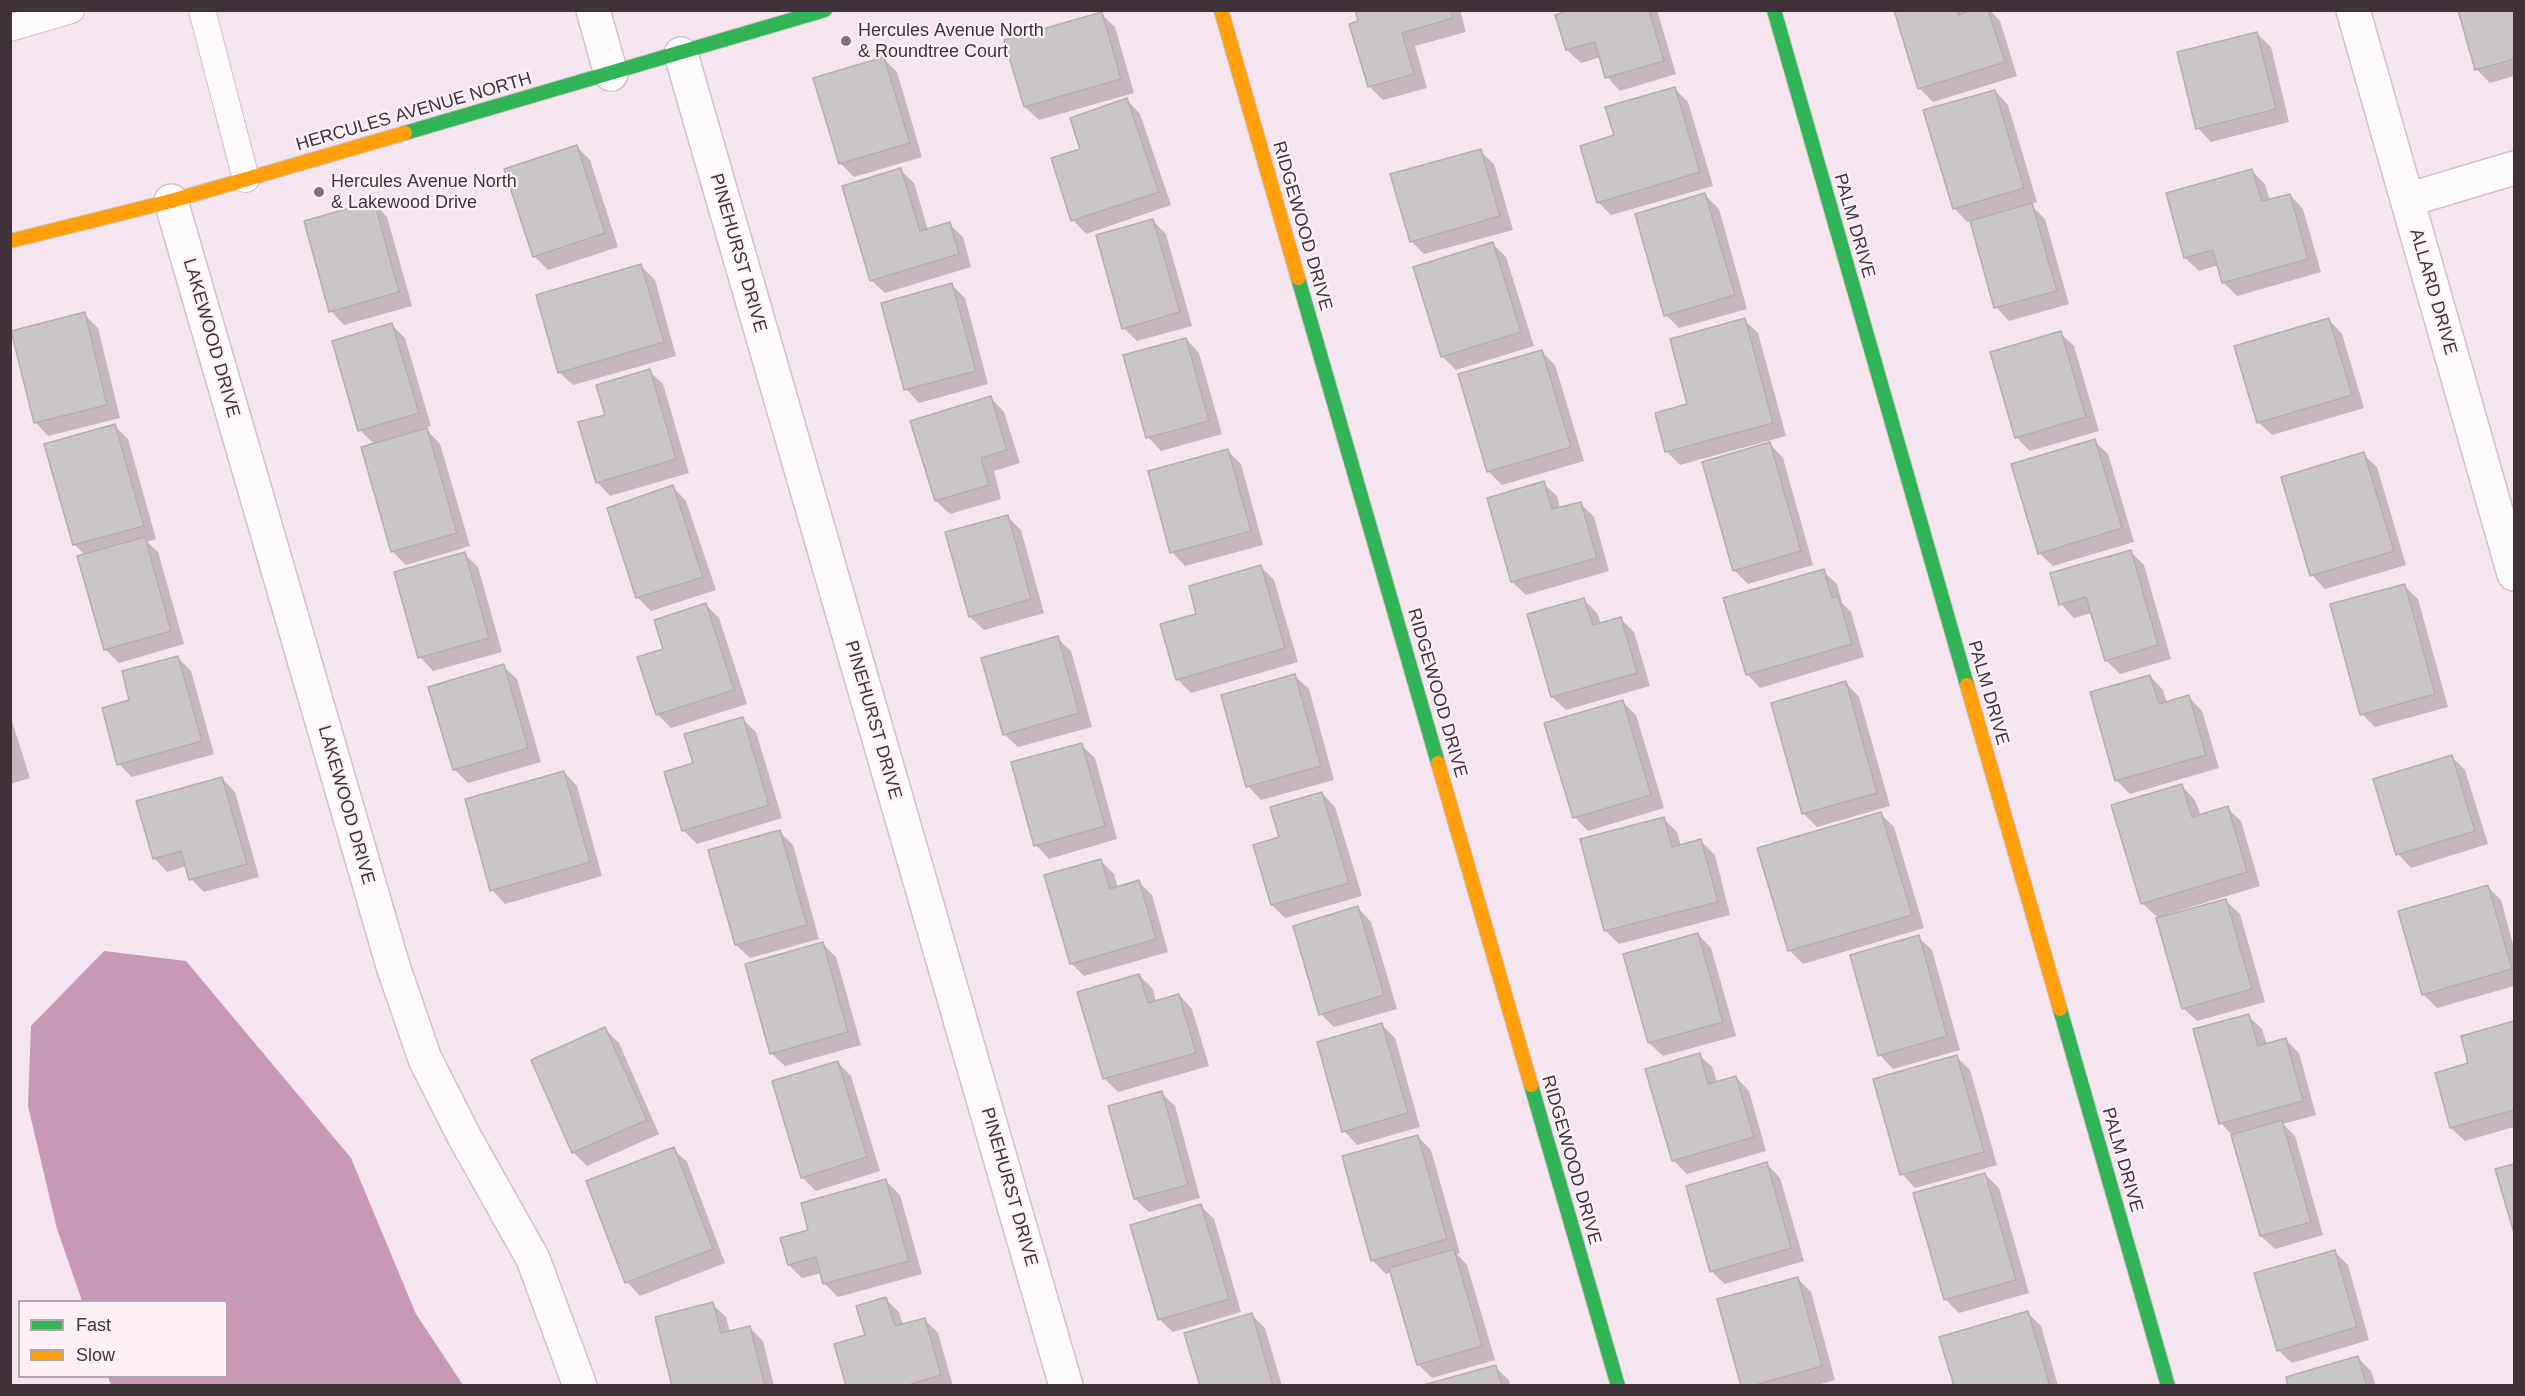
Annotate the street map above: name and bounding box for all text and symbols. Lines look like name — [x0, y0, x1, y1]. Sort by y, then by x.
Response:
place label: Hercules Avenue North & Roundtree Court — [858, 20, 1044, 63]
marker: Hercules Avenue North & Roundtree Court — [839, 34, 853, 48]
street label: HERCULES AVENUE NORTH — [294, 68, 534, 156]
street label: RIDGEWOOD DRIVE — [1267, 139, 1337, 313]
place label: Hercules Avenue North & Lakewood Drive — [331, 171, 517, 213]
street label: PINEHURST DRIVE — [705, 171, 771, 335]
street label: PALM DRIVE — [1829, 171, 1879, 281]
marker: Hercules Avenue North & Lakewood Drive — [312, 185, 326, 199]
street label: ALLARD DRIVE — [2405, 227, 2461, 357]
street label: LAKEWOOD DRIVE — [178, 256, 244, 420]
street label: RIDGEWOOD DRIVE — [1402, 606, 1472, 780]
street label: PINEHURST DRIVE — [840, 638, 906, 802]
street label: PALM DRIVE — [1963, 638, 2013, 748]
street label: LAKEWOOD DRIVE — [313, 723, 379, 887]
street label: RIDGEWOOD DRIVE — [1536, 1073, 1606, 1247]
street label: PINEHURST DRIVE — [976, 1105, 1042, 1269]
street label: PALM DRIVE — [2097, 1105, 2147, 1215]
legend — [18, 1300, 228, 1378]
text: Fast — [76, 1315, 111, 1335]
text: Slow — [76, 1345, 115, 1365]

